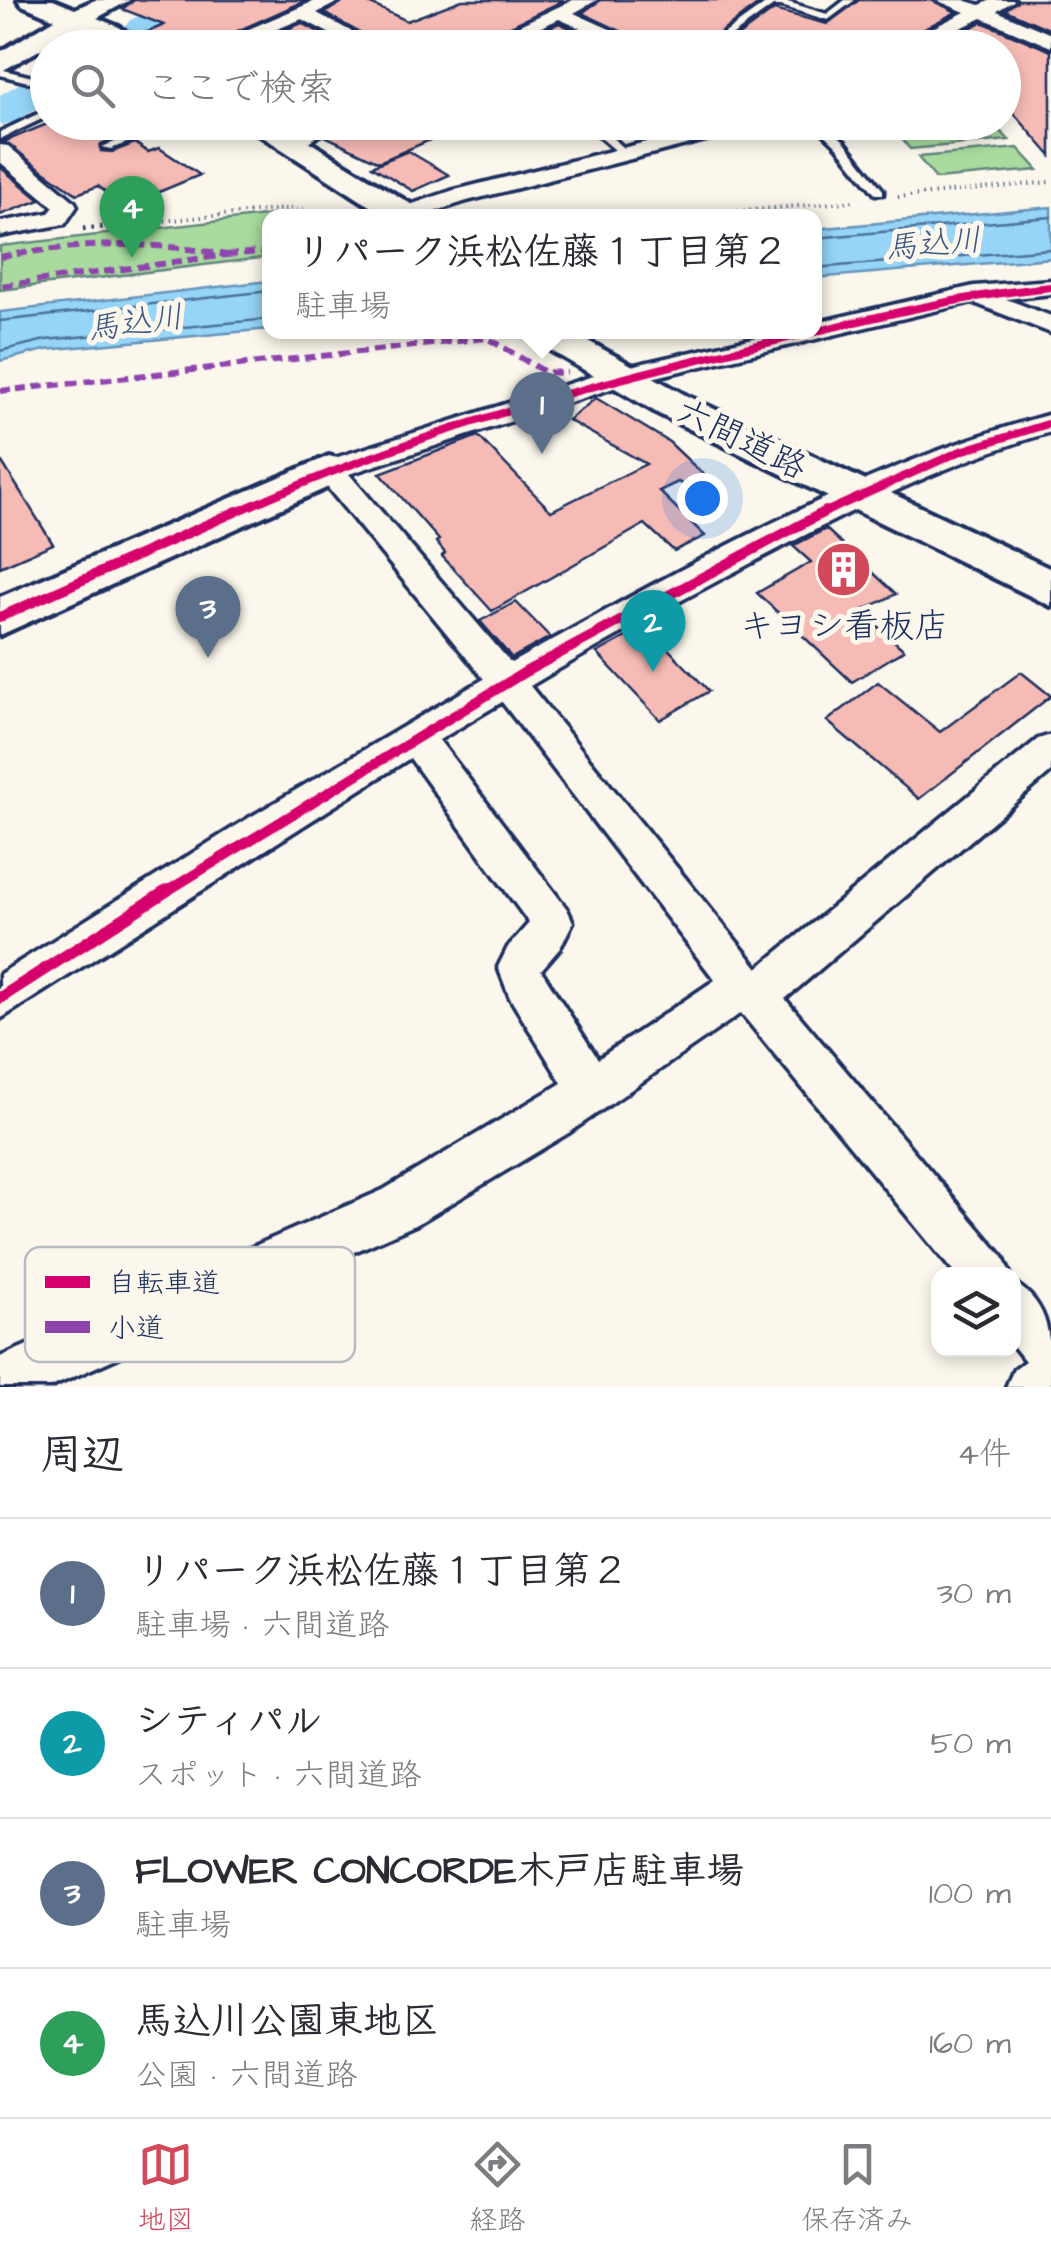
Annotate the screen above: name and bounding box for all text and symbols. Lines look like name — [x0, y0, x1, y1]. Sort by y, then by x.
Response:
search box — [30, 30, 1021, 140]
icon: search — [65, 58, 120, 113]
text: ここで検索 — [145, 63, 335, 115]
pin: 4 — [100, 176, 164, 258]
popup — [262, 209, 822, 339]
water label: 馬込川 — [883, 218, 983, 271]
text: リパーク浜松佐藤１丁目第２ — [295, 227, 789, 279]
text: 駐車場 — [295, 284, 391, 329]
water label: 馬込川 — [85, 295, 186, 352]
pin: 1 — [510, 372, 574, 454]
street label: 六間道路 — [668, 387, 815, 492]
your location — [677, 473, 728, 524]
building icon: キヨシ看板店 — [814, 539, 874, 599]
pin: 3 — [176, 576, 240, 658]
pin: 2 — [620, 590, 686, 672]
place label: キヨシ看板店 — [739, 602, 949, 651]
legend — [25, 1247, 355, 1362]
text: 自転車道 — [108, 1264, 220, 1303]
map controls — [931, 1267, 1021, 1357]
button: layers — [931, 1267, 1021, 1357]
text: 小道 — [108, 1309, 164, 1348]
text: 周辺 — [40, 1427, 124, 1485]
text: 4件 — [957, 1432, 1011, 1477]
text: リパーク浜松佐藤１丁目第２ — [135, 1546, 629, 1598]
text: 1 — [70, 1571, 75, 1616]
text: 30 m — [937, 1571, 1011, 1616]
text: 駐車場 · 六間道路 — [135, 1603, 389, 1648]
text: シティパル — [135, 1696, 323, 1748]
text: 2 — [63, 1721, 82, 1766]
text: 50 m — [930, 1721, 1011, 1766]
text: スポット · 六間道路 — [135, 1753, 421, 1798]
text: FLOWER CONCORDE木戸店駐車場 — [135, 1846, 744, 1898]
text: 3 — [64, 1871, 81, 1916]
text: 100 m — [929, 1871, 1011, 1916]
text: 駐車場 — [135, 1903, 231, 1948]
text: 馬込川公園東地区 — [135, 1996, 439, 2048]
text: 4 — [62, 2021, 83, 2066]
text: 160 m — [929, 2021, 1011, 2066]
text: 公園 · 六間道路 — [135, 2053, 357, 2098]
tab: 地図 — [138, 2137, 194, 2240]
tab: 経路 — [469, 2137, 525, 2240]
tab: 保存済み — [801, 2137, 913, 2240]

